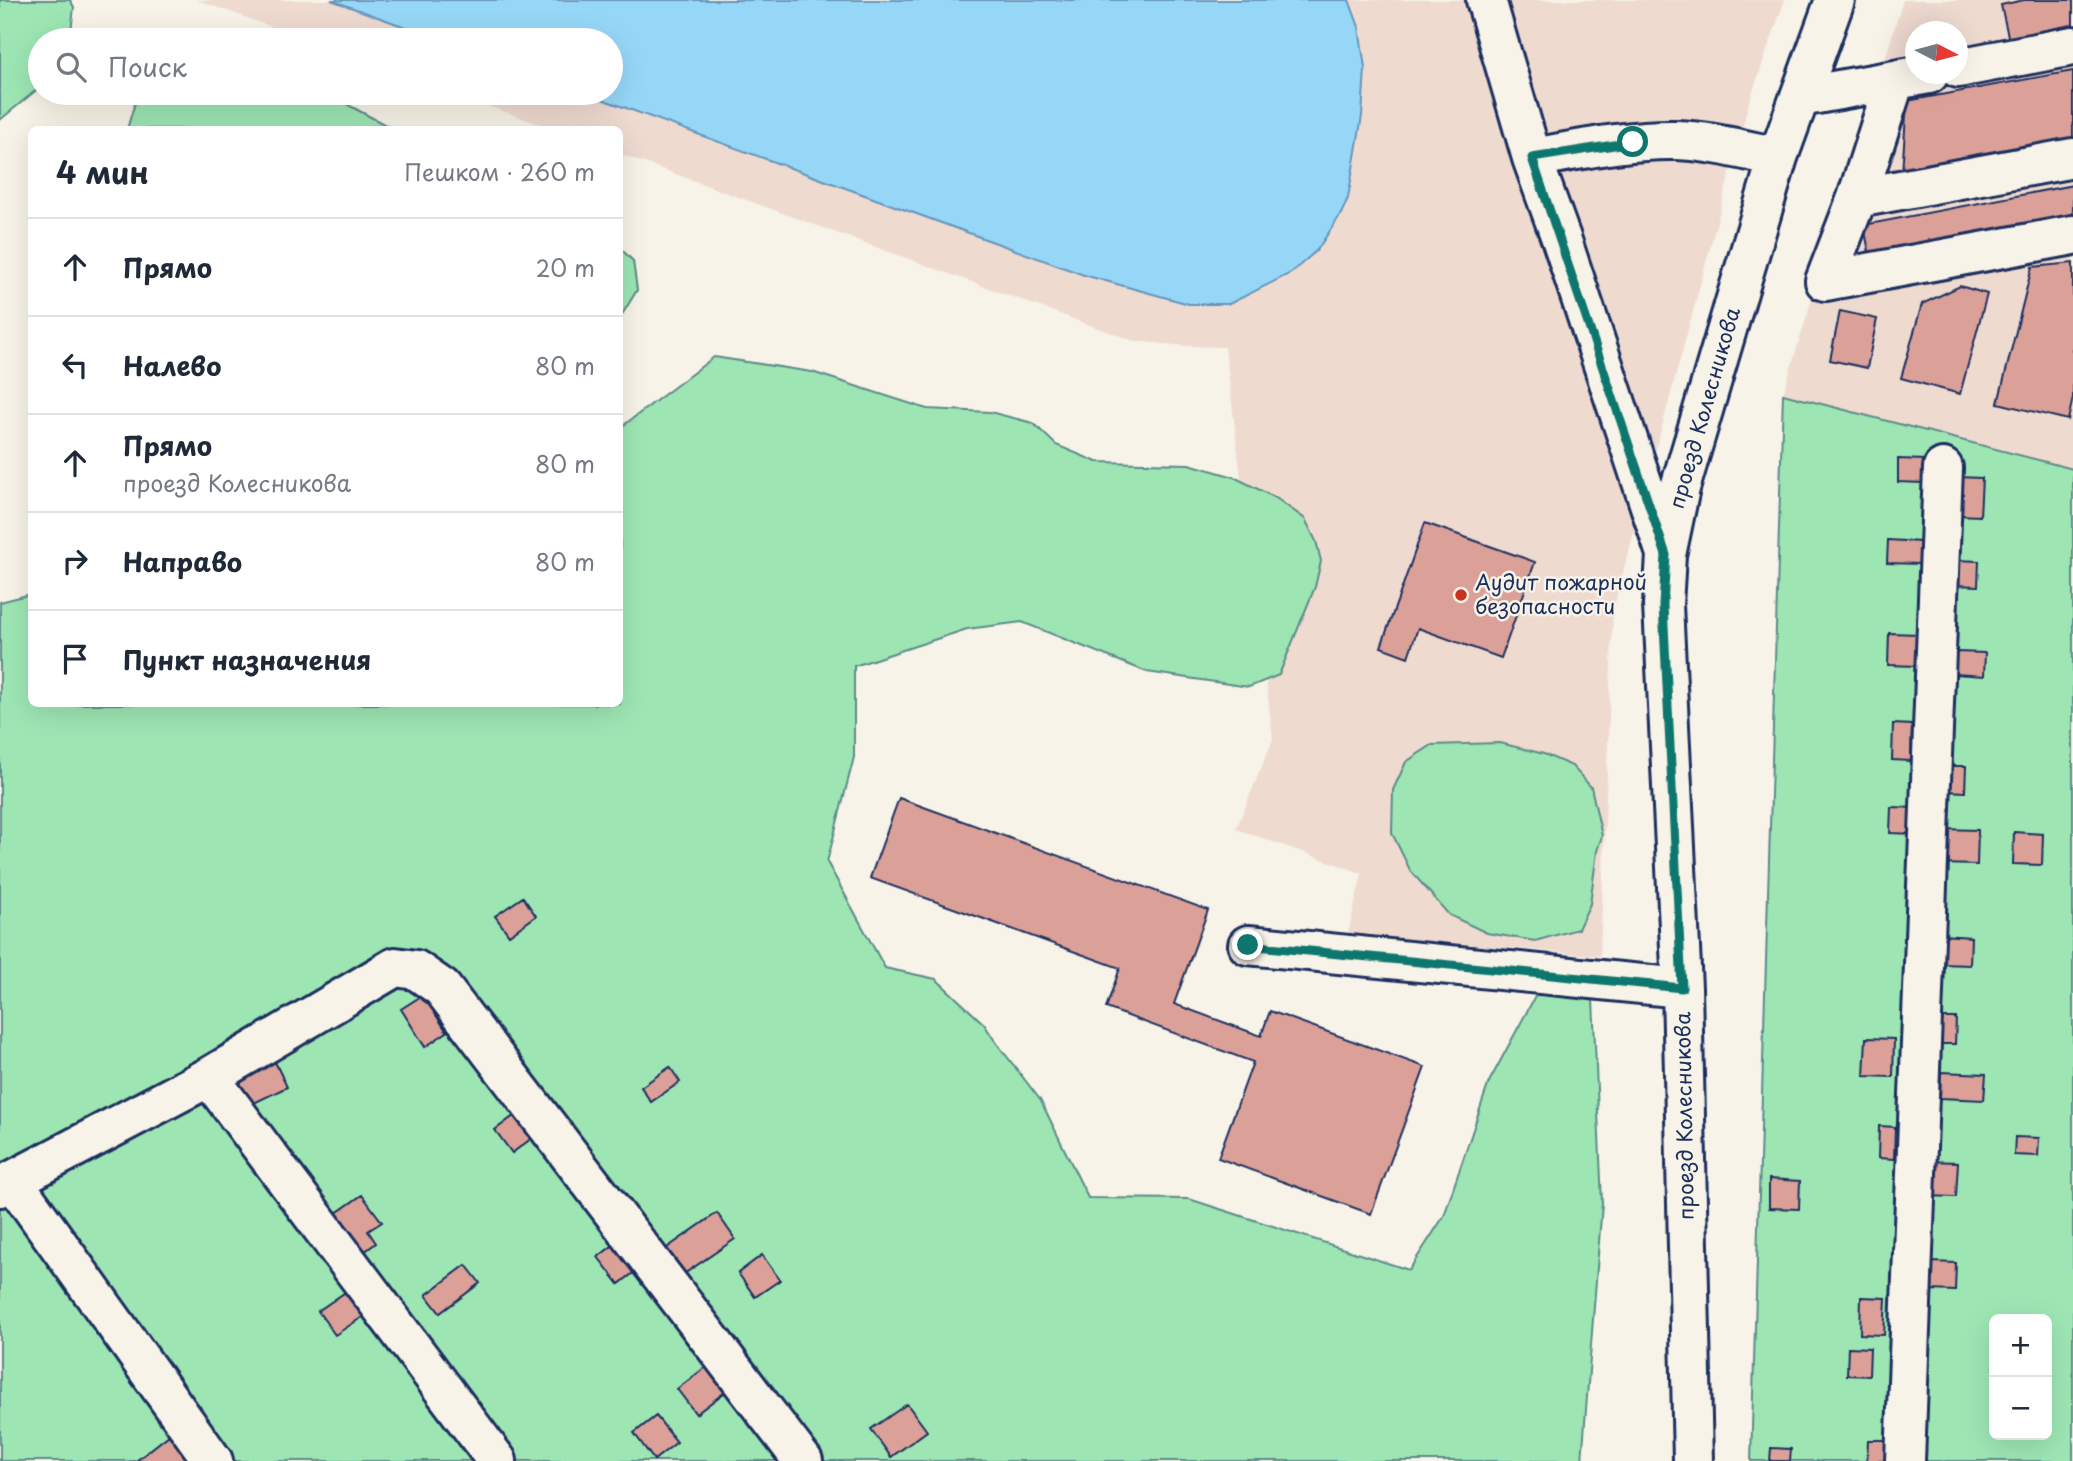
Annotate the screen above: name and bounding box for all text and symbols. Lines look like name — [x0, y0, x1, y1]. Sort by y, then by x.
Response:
north arrow — [1905, 21, 1968, 84]
search box — [28, 28, 623, 105]
text: Поиск — [108, 47, 187, 86]
icon: search — [52, 48, 90, 86]
route start — [1617, 126, 1648, 157]
text: 4 мин — [56, 149, 149, 194]
text: Пешком · 260 m — [404, 154, 595, 189]
icon: ahead — [56, 248, 94, 286]
text: Прямо — [123, 248, 212, 287]
text: 20 m — [536, 250, 595, 285]
street label: проезд Колесникова — [1659, 303, 1747, 512]
icon: left — [56, 346, 94, 384]
text: Налево — [123, 346, 221, 385]
text: 80 m — [535, 348, 595, 383]
text: Прямо — [123, 426, 212, 465]
icon: ahead — [56, 444, 94, 482]
text: 80 m — [535, 446, 595, 481]
text: проезд Колесникова — [123, 465, 351, 500]
icon: right — [56, 542, 94, 580]
text: Направо — [123, 542, 242, 581]
text: 80 m — [535, 544, 595, 579]
place label: Аудит пожарной безопасности — [1475, 565, 1647, 621]
marker: Аудит пожарной безопасности — [1453, 587, 1469, 603]
icon: arrive — [56, 640, 94, 678]
text: Пункт назначения — [123, 640, 371, 679]
route end — [1232, 929, 1263, 960]
street label: проезд Колесникова — [1665, 1012, 1701, 1220]
map controls — [1989, 1314, 2052, 1440]
button: + — [1989, 1314, 2052, 1377]
button: − — [1989, 1377, 2052, 1440]

